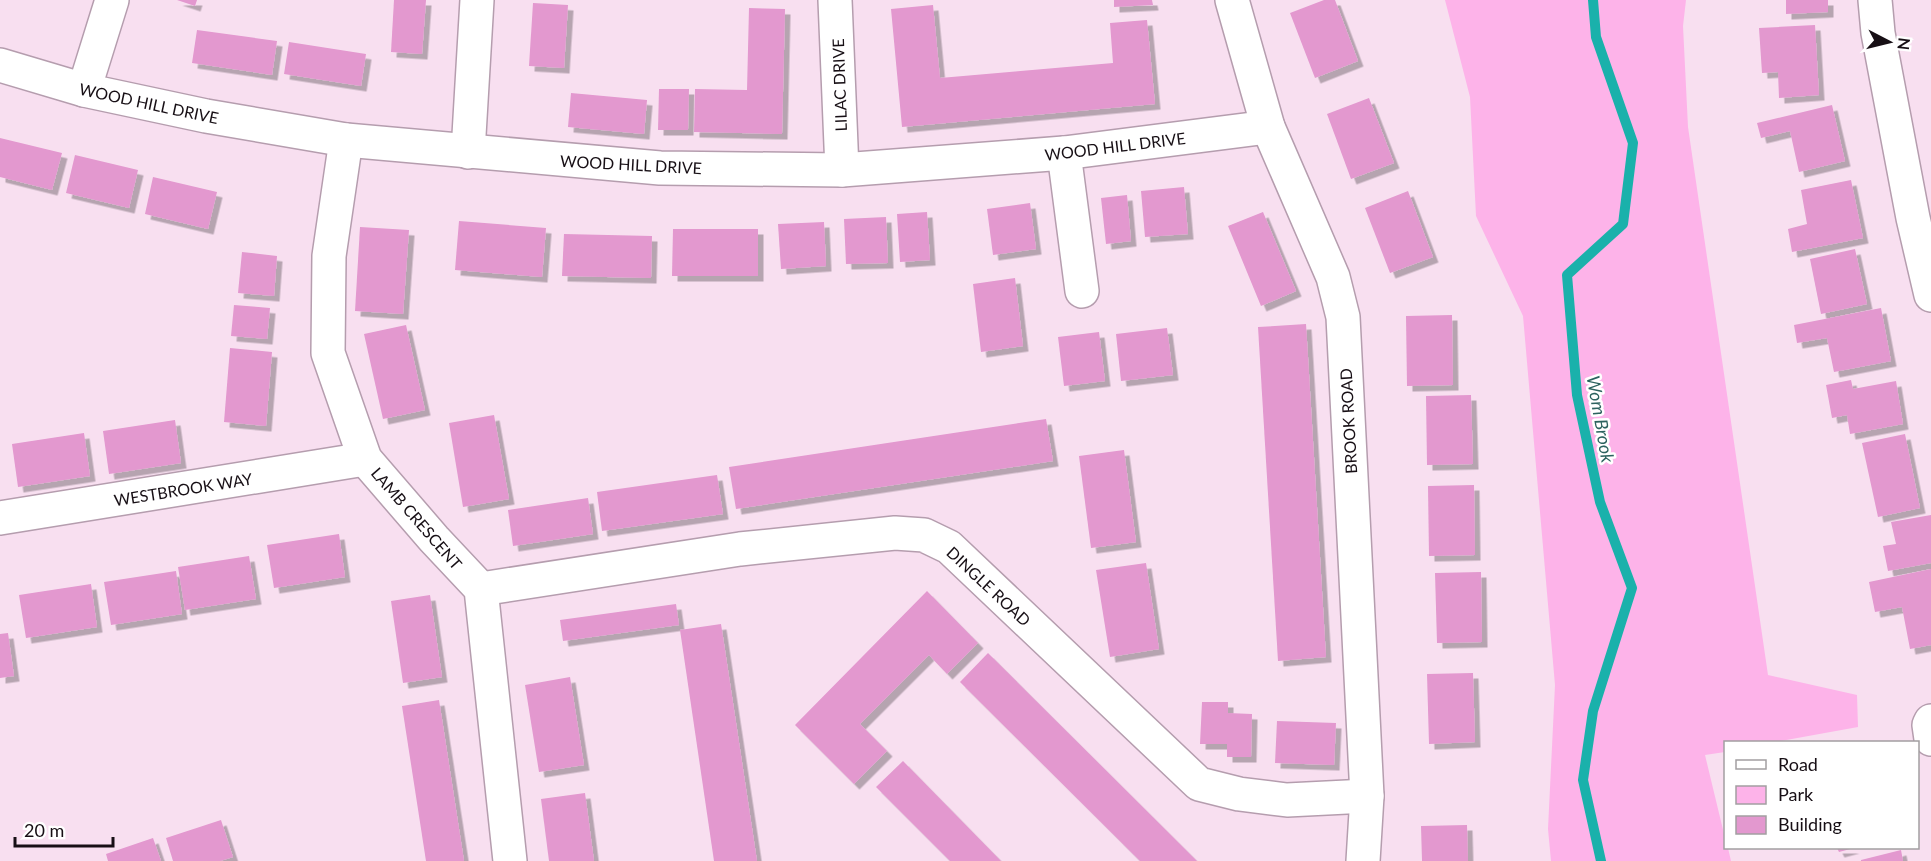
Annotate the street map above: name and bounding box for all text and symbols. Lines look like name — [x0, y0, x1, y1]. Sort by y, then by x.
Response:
north arrow — [1859, 12, 1919, 72]
text: N — [1894, 37, 1915, 51]
street label: LILAC DRIVE — [828, 38, 850, 132]
street label: WOOD HILL DRIVE — [78, 79, 220, 127]
street label: WOOD HILL DRIVE — [1043, 128, 1187, 164]
street label: WOOD HILL DRIVE — [560, 151, 702, 177]
street label: BROOK ROAD — [1336, 368, 1360, 474]
water label: Wom Brook — [1583, 374, 1620, 465]
street label: LAMB CRESCENT — [368, 463, 467, 573]
street label: WESTBROOK WAY — [112, 469, 254, 509]
street label: DINGLE ROAD — [943, 542, 1035, 630]
legend — [1724, 741, 1919, 849]
text: Road — [1778, 753, 1818, 775]
text: Park — [1778, 783, 1814, 805]
scale bar — [15, 810, 112, 848]
text: Building — [1778, 813, 1842, 835]
text: 20 m — [24, 819, 64, 841]

